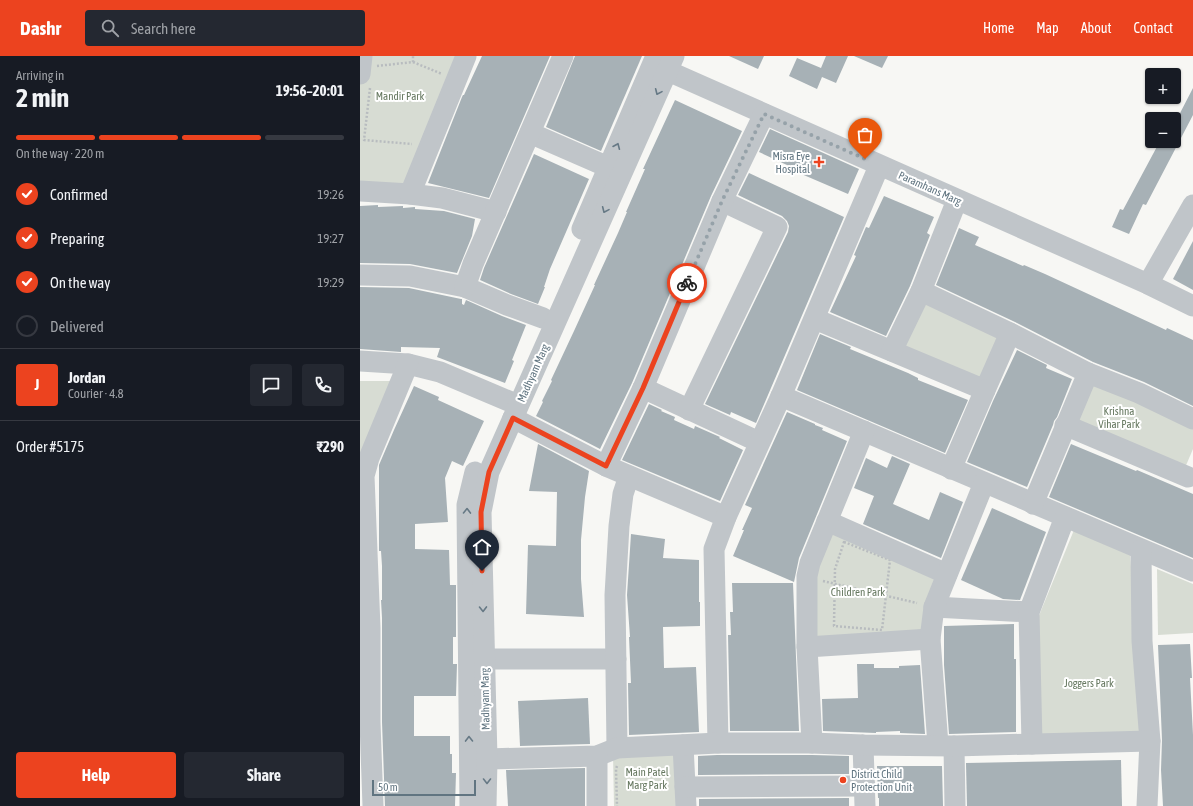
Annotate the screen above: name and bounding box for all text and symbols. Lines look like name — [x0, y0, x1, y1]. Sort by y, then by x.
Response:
search box — [85, 10, 365, 46]
text: Dashr — [20, 17, 61, 39]
icon: search — [99, 17, 121, 39]
text: Search here — [131, 20, 196, 37]
text: Home — [983, 20, 1014, 36]
text: Map — [1036, 20, 1059, 36]
text: About — [1081, 20, 1112, 36]
text: Contact — [1134, 20, 1173, 36]
text: Arriving in — [16, 68, 64, 83]
map controls — [1145, 68, 1181, 148]
button: + — [1145, 68, 1181, 104]
text: 19:56–20:01 — [276, 82, 344, 99]
text: 2 min — [16, 83, 69, 113]
one-way arrow — [655, 87, 663, 95]
park label: Mandir Park — [376, 90, 425, 102]
button: − — [1145, 112, 1181, 148]
pin — [848, 118, 882, 159]
icon: bag — [854, 124, 876, 146]
one-way arrow — [612, 142, 620, 150]
text: On the way · 220 m — [16, 146, 104, 161]
place label: Misra Eye Hospital — [772, 150, 810, 175]
marker: Misra Eye Hospital — [813, 156, 825, 168]
street label: Paramhans Marg — [897, 169, 964, 207]
icon: check — [16, 183, 38, 205]
text: Confirmed — [50, 186, 108, 203]
text: 19:26 — [317, 187, 344, 202]
one-way arrow — [602, 206, 610, 214]
icon: check — [16, 227, 38, 249]
text: Preparing — [50, 230, 104, 247]
text: 19:27 — [317, 231, 344, 246]
courier — [667, 263, 707, 303]
icon: check — [16, 271, 38, 293]
icon: bike — [676, 272, 698, 294]
text: On the way — [50, 274, 111, 291]
text: 19:29 — [317, 275, 344, 290]
text: Delivered — [50, 318, 104, 335]
street label: Madhyam Marg — [515, 342, 551, 404]
button: chat — [250, 364, 292, 406]
button: phone — [302, 364, 344, 406]
text: Jordan — [68, 369, 106, 386]
text: J — [35, 376, 39, 393]
text: Courier · 4.8 — [68, 386, 124, 401]
park label: Krishna Vihar Park — [1098, 405, 1140, 430]
text: Order #5175 — [16, 438, 84, 455]
text: ₹290 — [316, 438, 344, 455]
one-way arrow — [463, 508, 471, 514]
pin — [465, 530, 499, 571]
icon: home — [471, 536, 493, 558]
park label: Children Park — [831, 586, 885, 598]
one-way arrow — [479, 606, 487, 612]
street label: Madhyam Marg — [478, 668, 492, 730]
park label: Joggers Park — [1064, 677, 1114, 689]
one-way arrow — [465, 736, 473, 742]
button: Help — [16, 752, 176, 798]
button: Share — [184, 752, 344, 798]
park label: Main Patel Marg Park — [625, 766, 669, 791]
place label: District Child Protection Unit — [851, 768, 912, 793]
marker: District Child Protection Unit — [838, 775, 848, 785]
scale bar — [372, 778, 476, 797]
one-way arrow — [483, 778, 491, 784]
text: 50 m — [378, 781, 398, 793]

